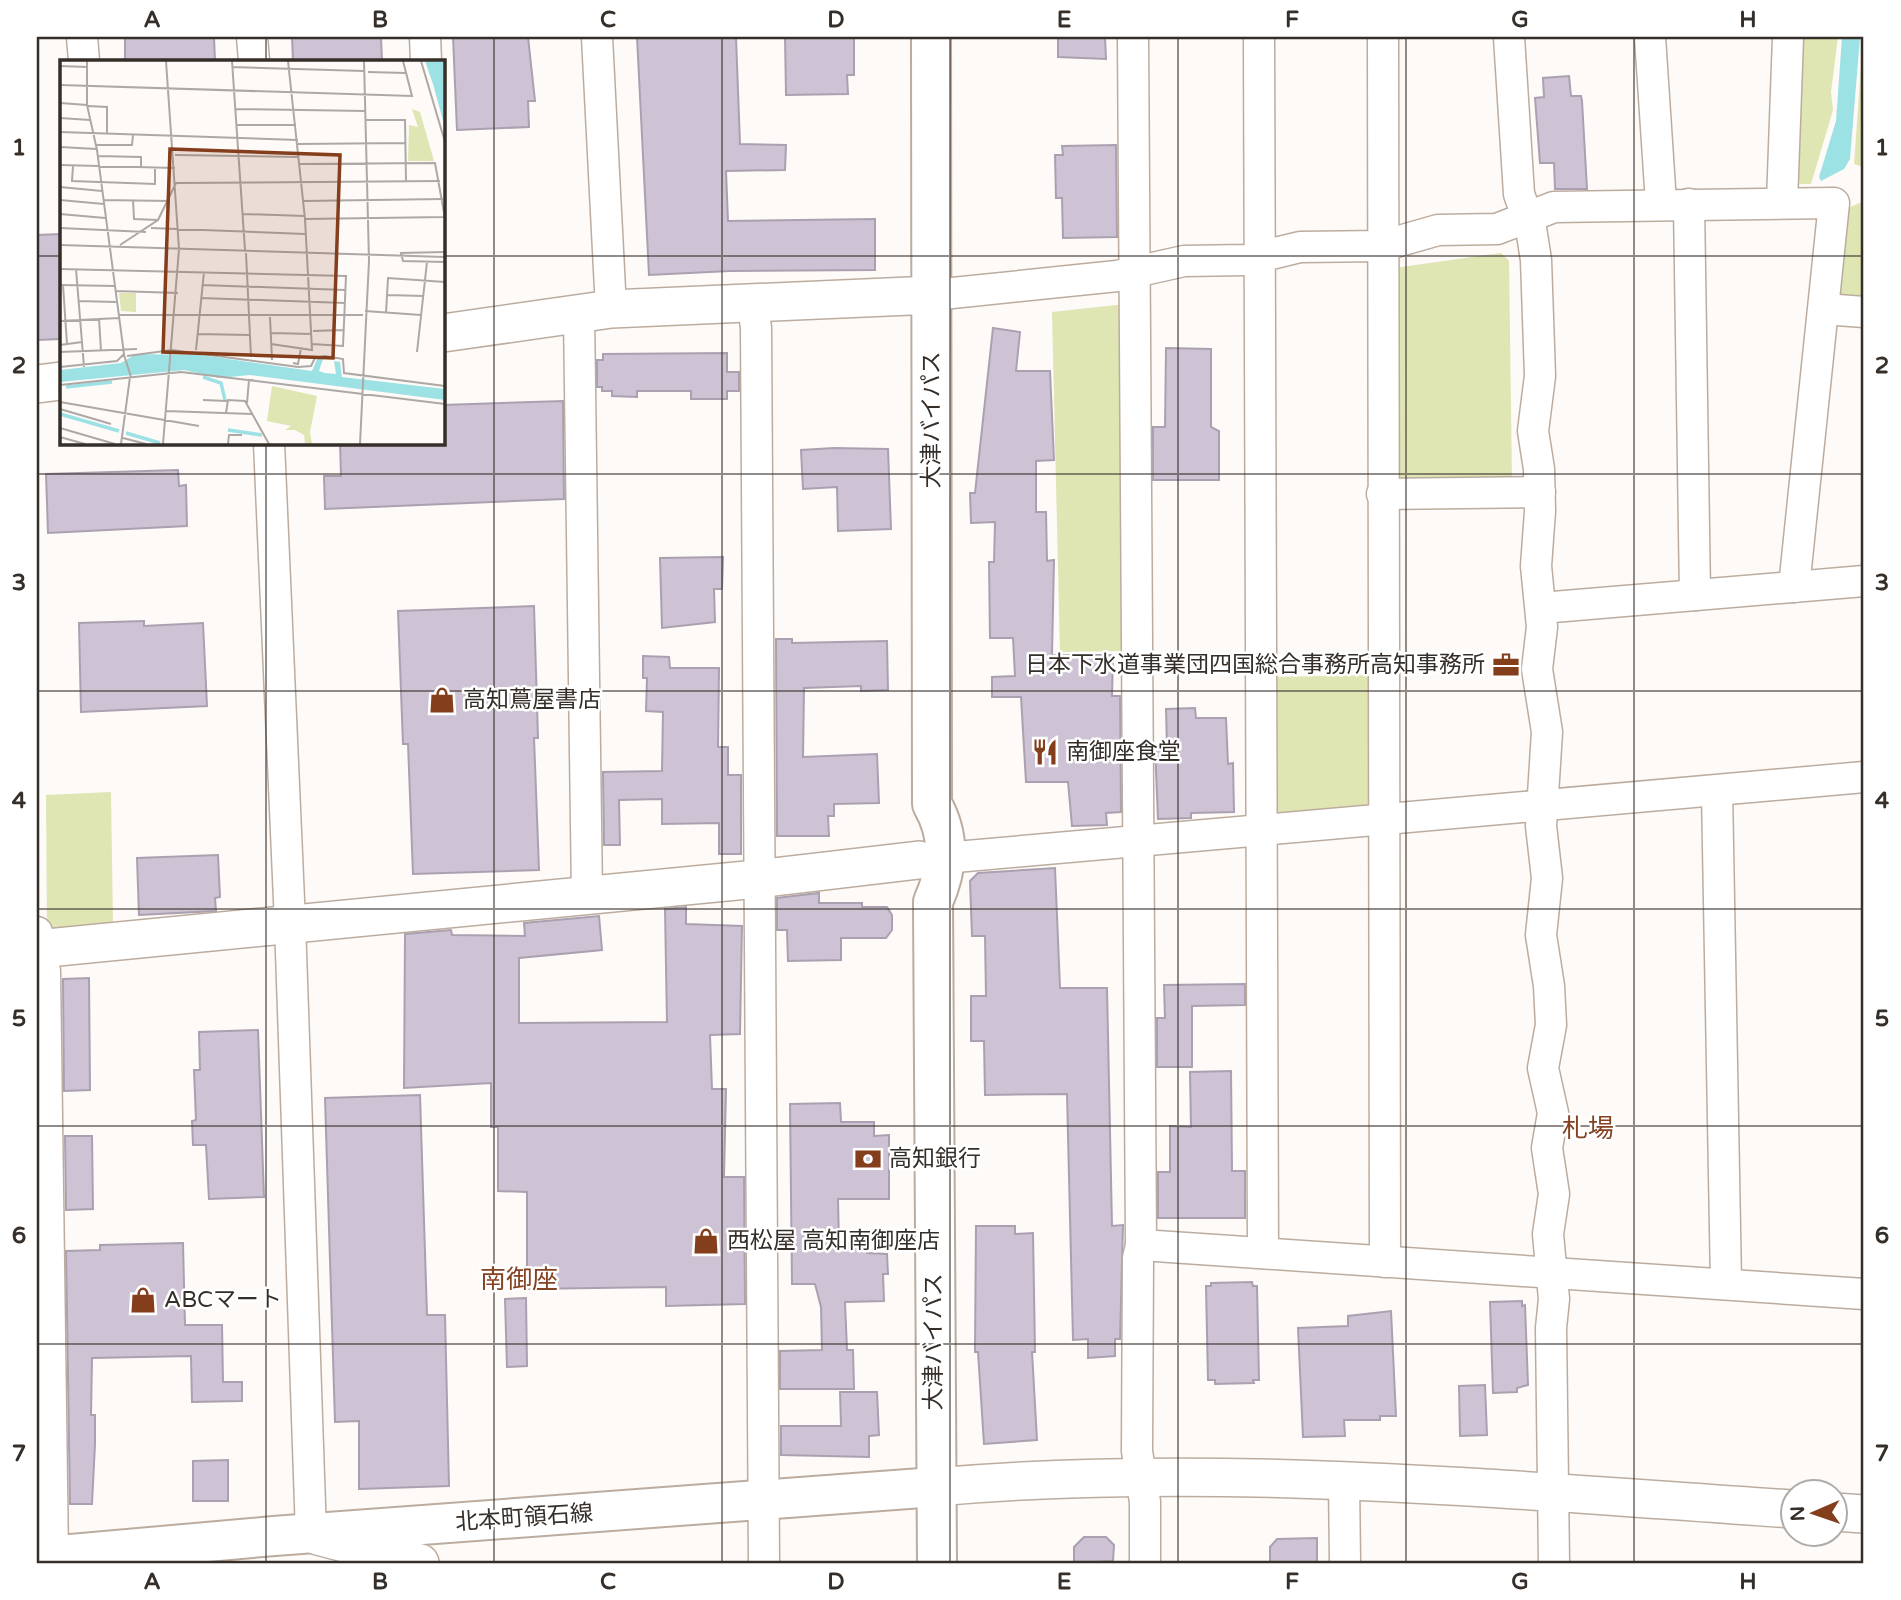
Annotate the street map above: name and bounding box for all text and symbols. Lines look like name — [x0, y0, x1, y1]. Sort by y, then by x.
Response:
text: A — [143, 6, 161, 34]
text: B — [372, 6, 388, 34]
text: C — [600, 6, 616, 34]
text: D — [827, 6, 845, 34]
text: E — [1057, 6, 1071, 34]
text: F — [1285, 6, 1299, 34]
text: G — [1511, 6, 1529, 34]
text: H — [1739, 6, 1757, 34]
inset map — [60, 60, 444, 444]
text: 1 — [12, 134, 26, 162]
text: 1 — [1875, 134, 1889, 162]
street label: 大津バイパス — [918, 351, 946, 489]
text: 2 — [12, 352, 26, 380]
text: 2 — [1875, 352, 1889, 380]
text: 3 — [12, 569, 26, 597]
text: 3 — [1875, 569, 1889, 597]
office icon: 日本下水道事業団四国総合事務所高知事務所 — [1491, 650, 1521, 680]
place label: 日本下水道事業団四国総合事務所高知事務所 — [1025, 651, 1485, 679]
shop icon: 高知蔦屋書店 — [427, 685, 457, 715]
place label: 高知蔦屋書店 — [463, 686, 601, 714]
restaurant icon: 南御座食堂 — [1030, 737, 1060, 767]
place label: 南御座食堂 — [1066, 738, 1181, 766]
text: 4 — [12, 787, 27, 815]
text: 4 — [1875, 787, 1890, 815]
text: 5 — [12, 1005, 26, 1033]
text: 5 — [1875, 1005, 1889, 1033]
district label: 札場 — [1562, 1113, 1614, 1144]
bank icon: 高知銀行 — [853, 1144, 883, 1174]
place label: 高知銀行 — [889, 1145, 981, 1173]
text: 6 — [12, 1222, 26, 1250]
text: 6 — [1875, 1222, 1889, 1250]
shop icon: 西松屋 高知南御座店 — [691, 1226, 721, 1256]
place label: 西松屋 高知南御座店 — [727, 1227, 940, 1255]
district label: 南御座 — [480, 1264, 558, 1295]
street label: 大津バイパス — [920, 1273, 948, 1411]
shop icon: ABCマート — [128, 1285, 158, 1315]
place label: ABCマート — [164, 1286, 282, 1314]
text: 7 — [12, 1440, 26, 1468]
text: 7 — [1875, 1440, 1889, 1468]
north arrow — [1778, 1478, 1848, 1548]
street label: 北本町領石線 — [454, 1499, 594, 1537]
text: N — [1787, 1506, 1809, 1522]
text: A — [143, 1568, 161, 1596]
text: B — [372, 1568, 388, 1596]
text: C — [600, 1568, 616, 1596]
text: D — [827, 1568, 845, 1596]
text: E — [1057, 1568, 1071, 1596]
text: F — [1285, 1568, 1299, 1596]
text: G — [1511, 1568, 1529, 1596]
text: H — [1739, 1568, 1757, 1596]

